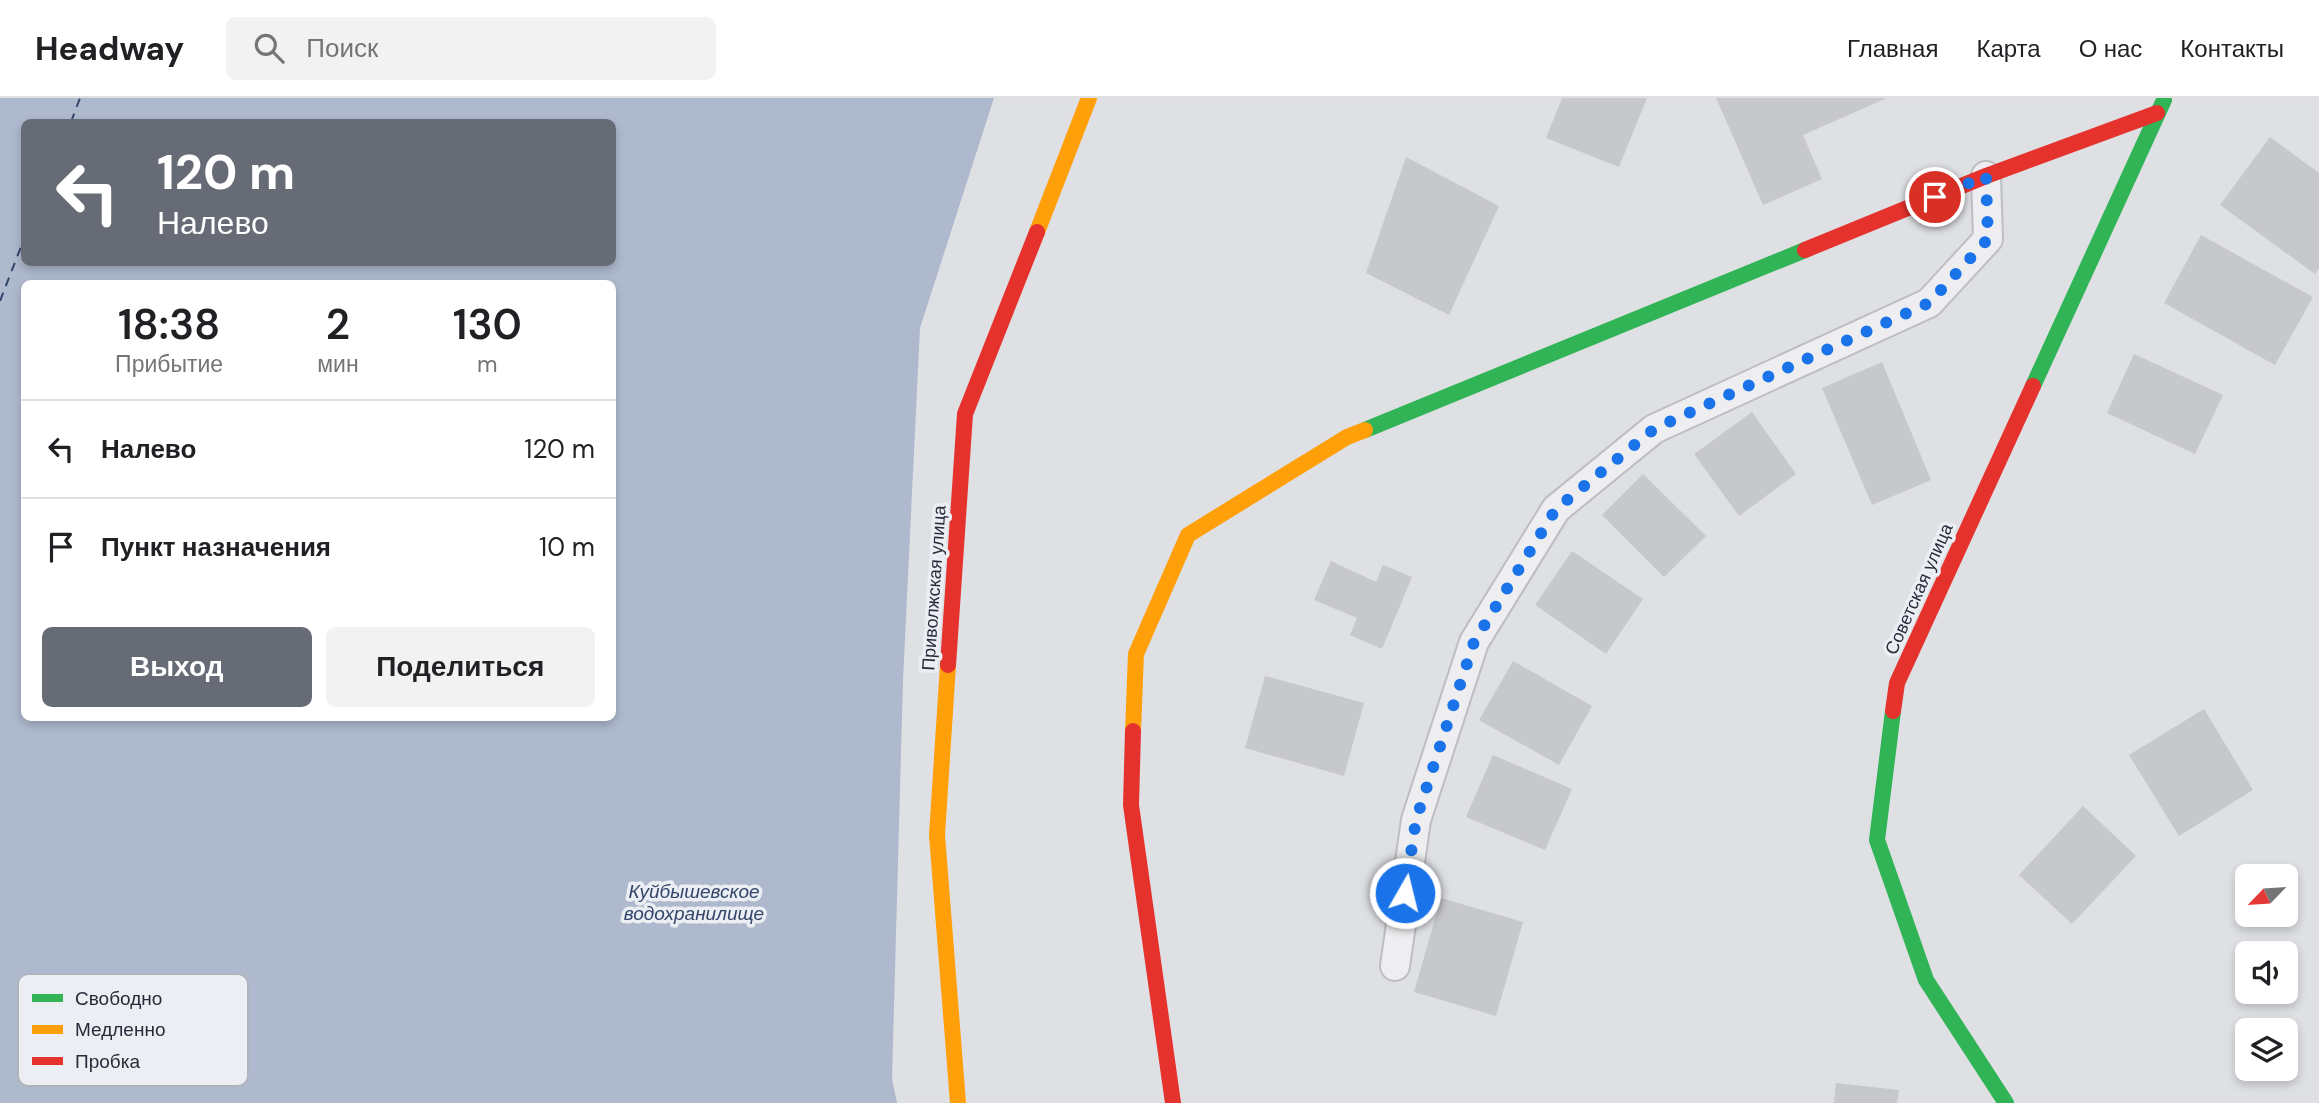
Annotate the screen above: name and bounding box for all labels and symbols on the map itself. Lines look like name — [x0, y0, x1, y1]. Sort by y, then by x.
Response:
pin — [1905, 167, 1965, 227]
street label: Приволжская улица — [916, 503, 952, 672]
street label: Советская улица — [1879, 519, 1959, 658]
position arrow — [1368, 856, 1442, 930]
north arrow — [2235, 864, 2298, 928]
water label: Куйбышевское водохранилище — [624, 879, 764, 926]
legend — [18, 974, 248, 1086]
text: Свободно — [75, 986, 162, 1011]
text: Медленно — [75, 1017, 165, 1042]
text: Пробка — [75, 1049, 140, 1074]

